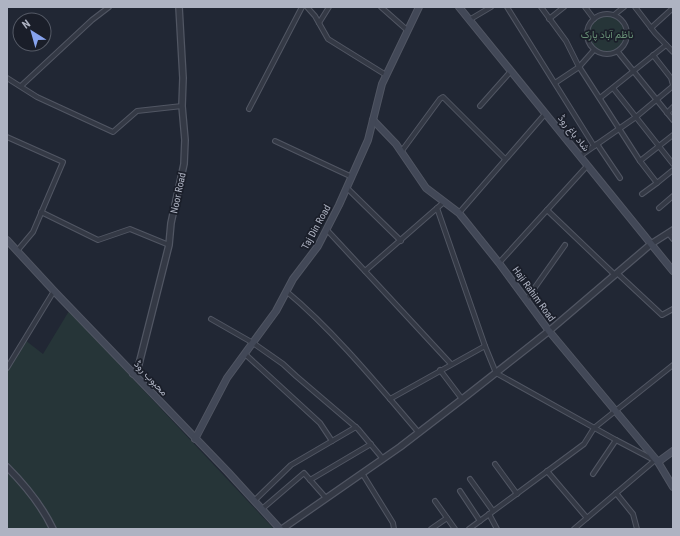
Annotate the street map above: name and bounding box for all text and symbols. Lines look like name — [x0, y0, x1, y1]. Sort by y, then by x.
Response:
north arrow — [12, 12, 52, 52]
text: N — [20, 17, 33, 32]
park label: ناظم آباد پارک — [581, 29, 633, 42]
street label: شاد باغ روڈ — [555, 113, 592, 154]
street label: Noor Road — [168, 171, 188, 215]
street label: Taj Din Road — [299, 203, 333, 251]
street label: Haji Rahim Road — [510, 264, 558, 324]
street label: محبوب روڈ — [131, 358, 170, 398]

